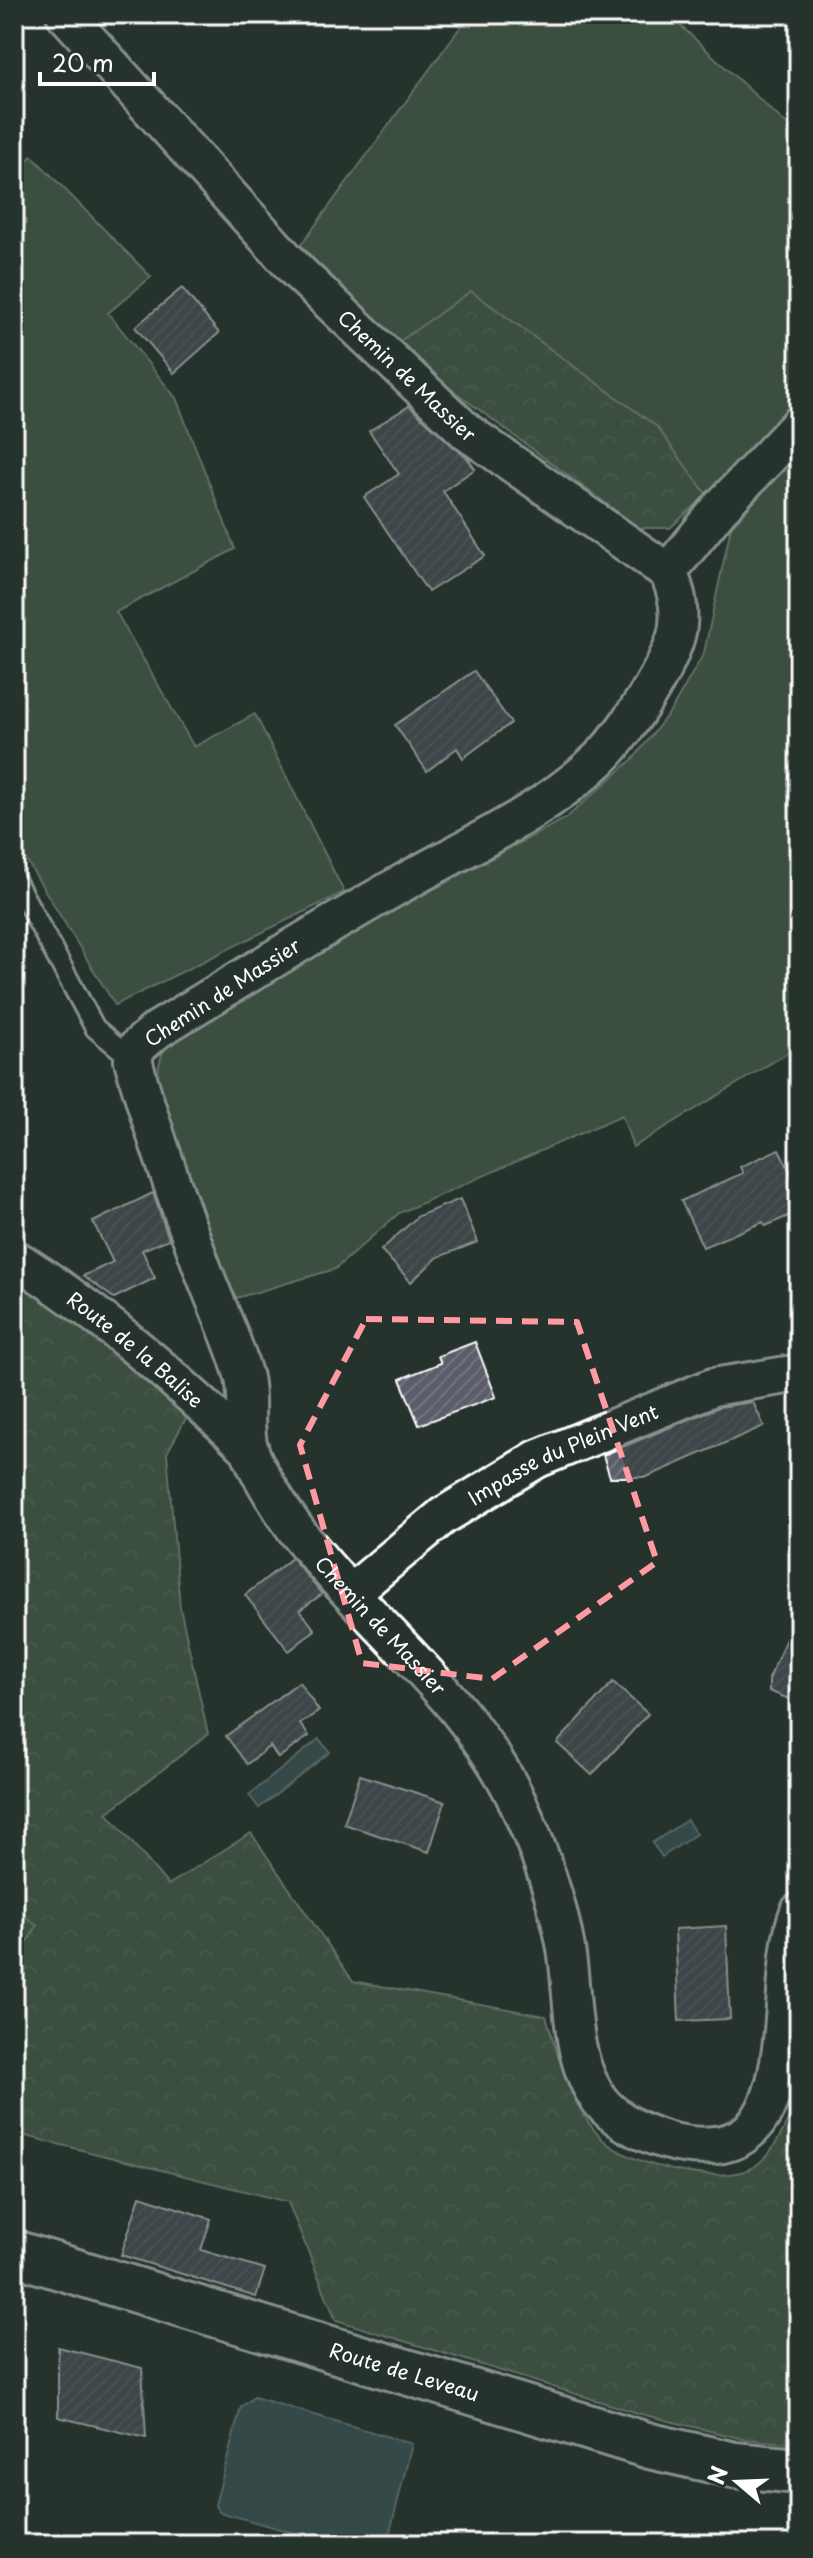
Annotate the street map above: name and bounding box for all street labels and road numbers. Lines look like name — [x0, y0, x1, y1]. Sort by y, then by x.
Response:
street label: Chemin de Massier — [331, 302, 482, 449]
street label: Chemin de Massier — [138, 930, 306, 1054]
street label: Route de la Balise — [61, 1284, 210, 1415]
street label: Impasse du Plein Vent — [462, 1396, 663, 1513]
street label: Chemin de Massier — [308, 1549, 454, 1702]
street label: Route de Leveau — [326, 2335, 483, 2408]

